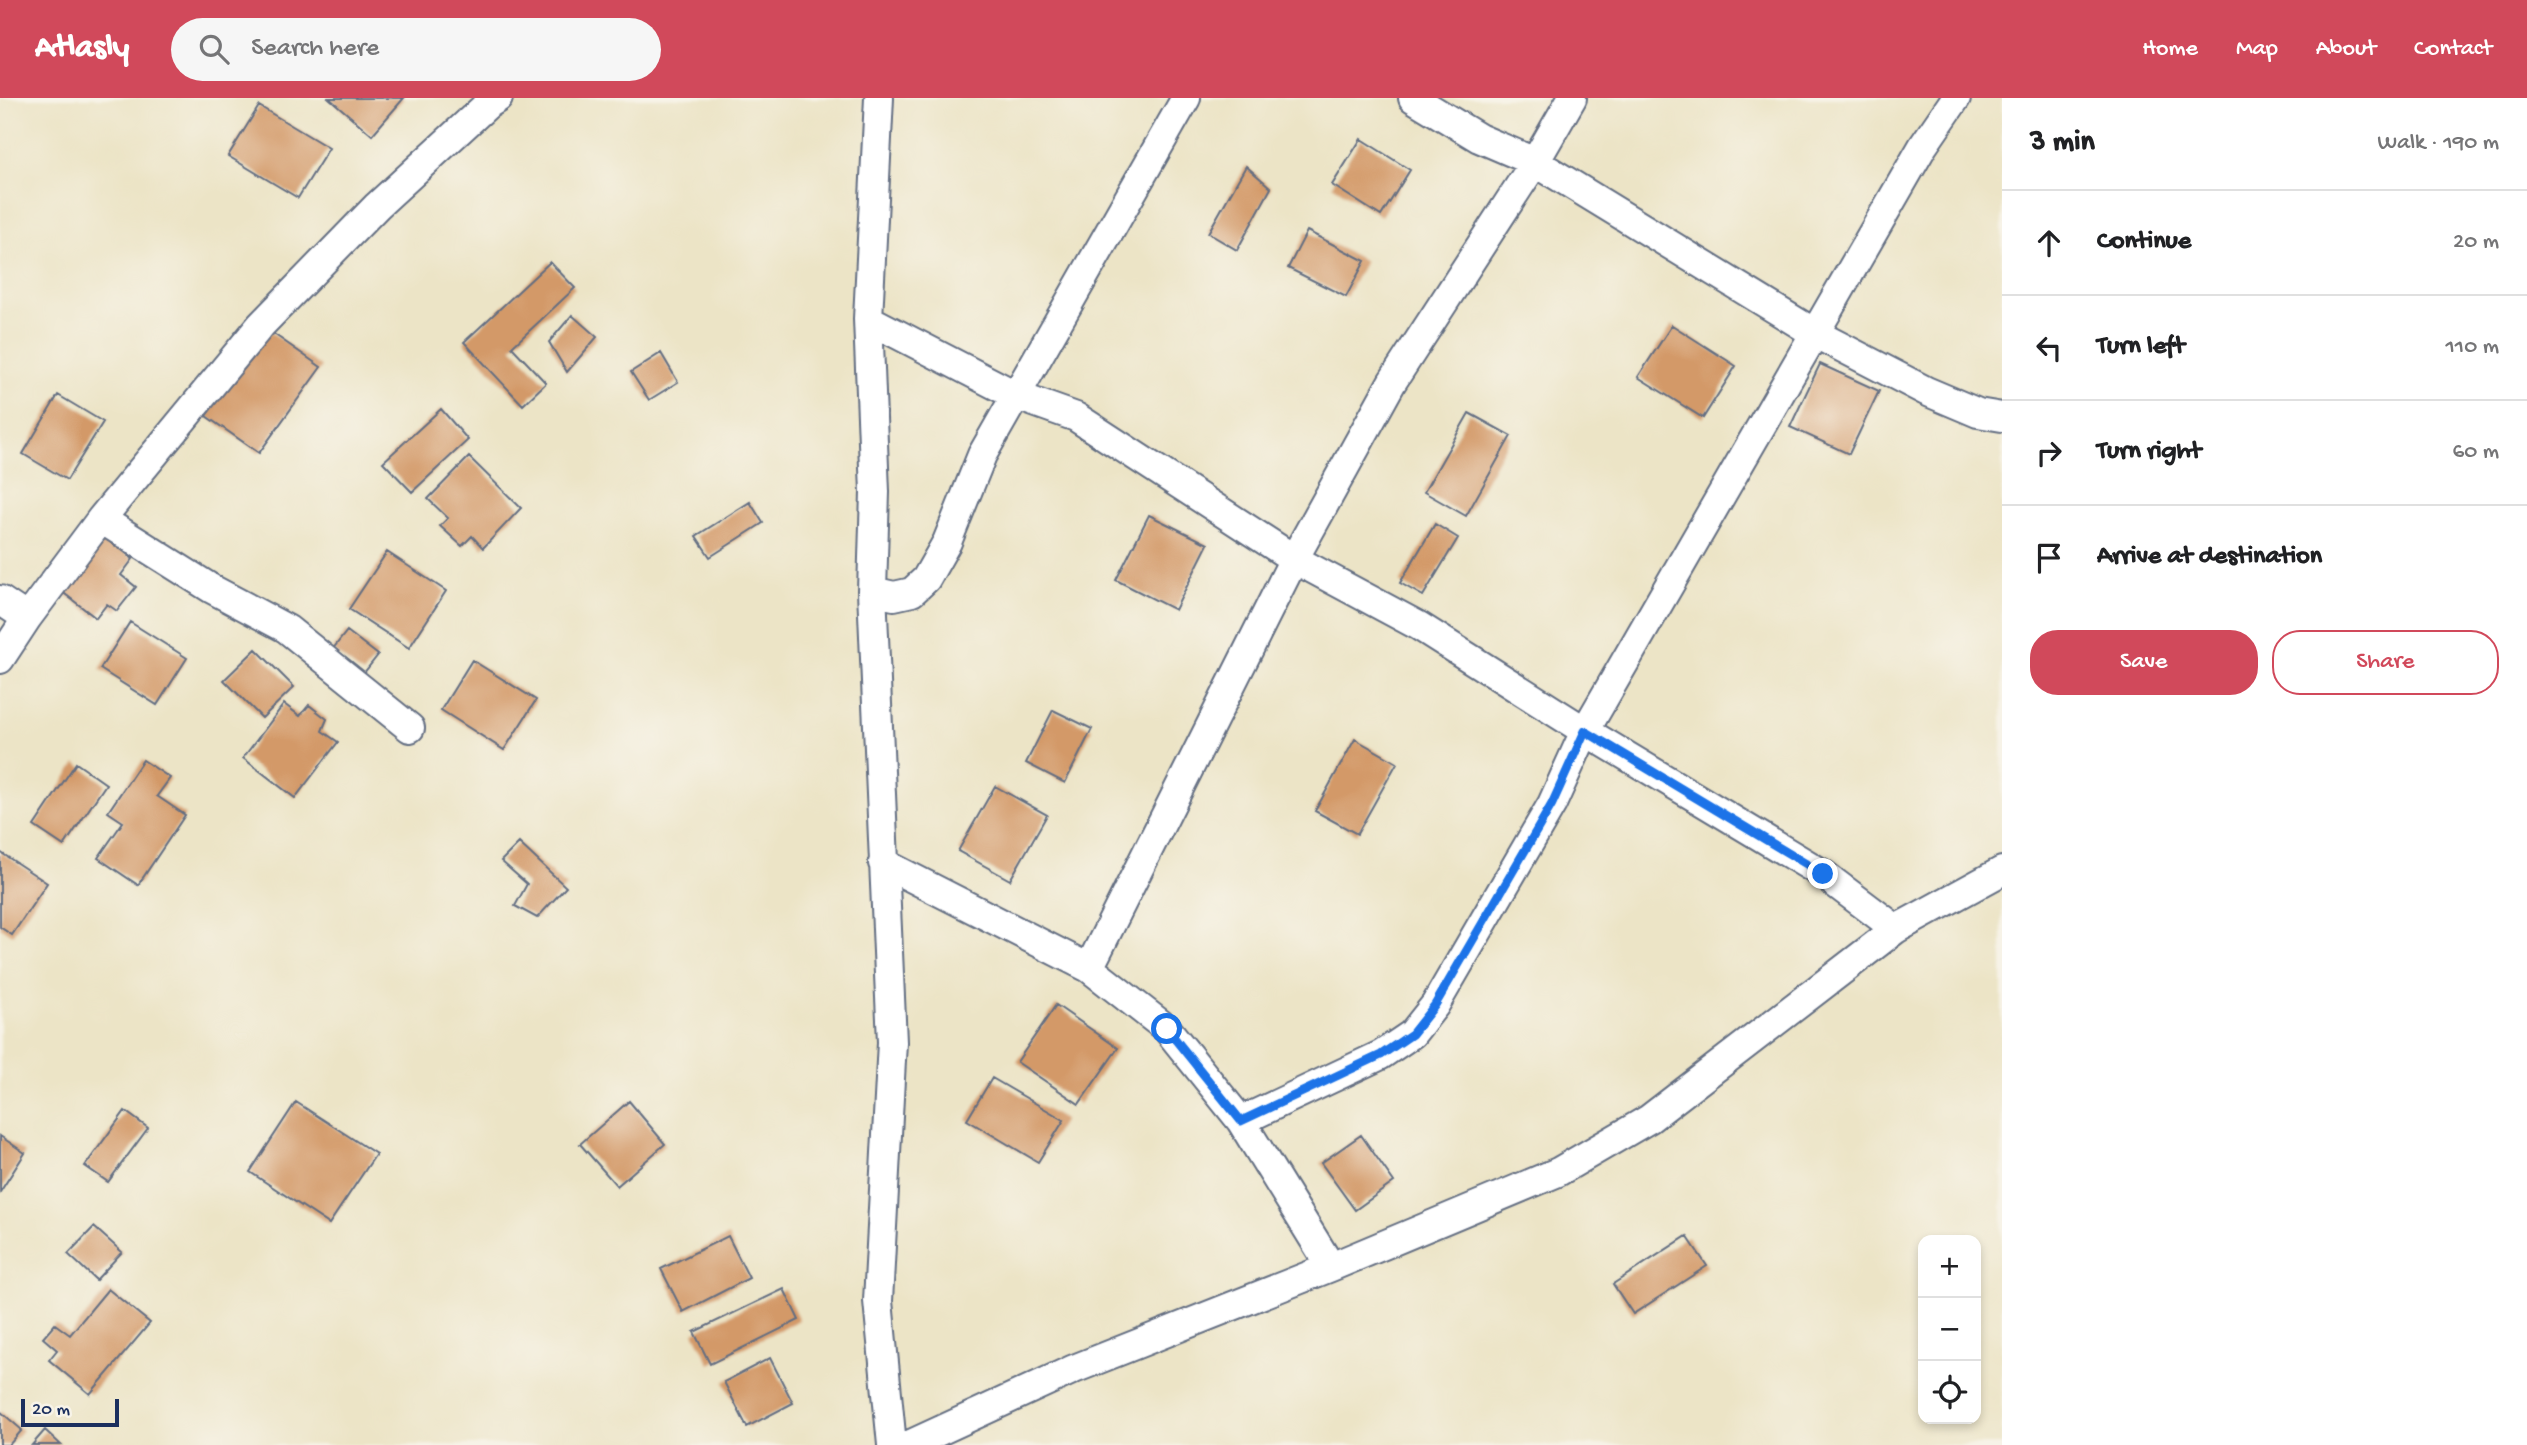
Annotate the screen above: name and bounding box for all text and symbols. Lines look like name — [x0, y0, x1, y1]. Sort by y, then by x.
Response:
search box — [171, 18, 661, 81]
text: Atlasly — [35, 30, 129, 68]
icon: search — [195, 30, 233, 68]
text: Search here — [251, 34, 379, 65]
text: Home — [2142, 35, 2198, 64]
text: Map — [2236, 35, 2278, 64]
text: About — [2316, 35, 2376, 64]
text: Contact — [2414, 35, 2492, 64]
text: 3 min — [2030, 126, 2095, 161]
text: Walk · 190 m — [2378, 130, 2499, 157]
icon: ahead — [2030, 224, 2068, 262]
text: Continue — [2097, 227, 2191, 258]
text: 20 m — [2453, 229, 2499, 256]
icon: left — [2030, 329, 2068, 367]
text: Turn left — [2097, 332, 2185, 363]
text: 110 m — [2446, 334, 2499, 361]
icon: right — [2030, 434, 2068, 472]
text: Turn right — [2097, 437, 2201, 468]
text: 60 m — [2453, 439, 2499, 466]
icon: arrive — [2030, 539, 2068, 577]
text: Arrive at destination — [2097, 542, 2322, 573]
button: Save — [2030, 630, 2258, 695]
button: Share — [2272, 630, 2499, 695]
route end — [1807, 858, 1838, 889]
route start — [1151, 1013, 1182, 1044]
map controls — [1918, 1235, 1981, 1424]
button: + — [1918, 1235, 1981, 1298]
button: − — [1918, 1298, 1981, 1361]
button: locate — [1918, 1361, 1981, 1424]
scale bar — [21, 1396, 119, 1428]
text: 20 m — [32, 1399, 70, 1422]

